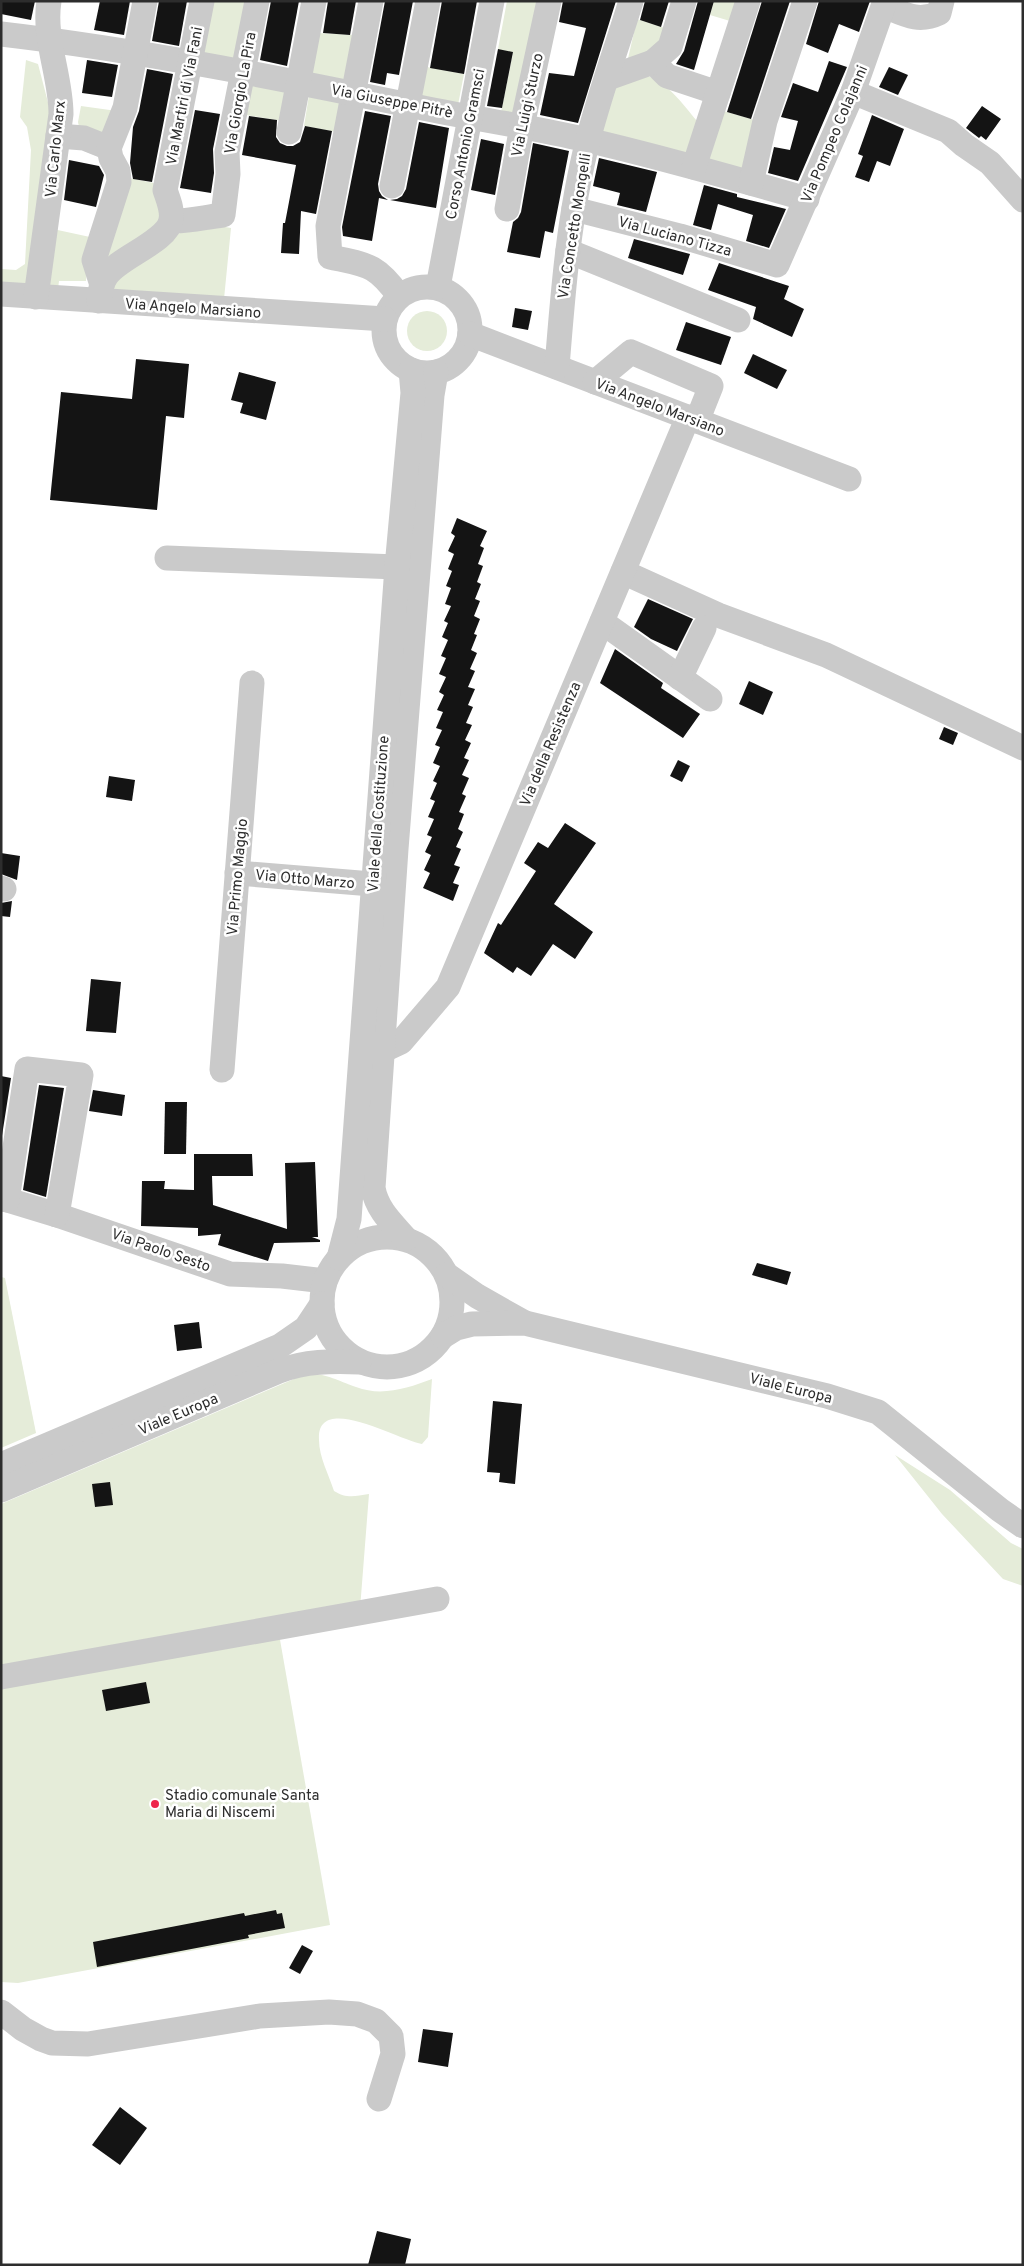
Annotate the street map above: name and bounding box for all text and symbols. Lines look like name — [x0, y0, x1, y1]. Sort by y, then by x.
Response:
street label: Via Martiri di Via Fani — [163, 25, 208, 167]
street label: Via Giorgio La Pira — [221, 31, 262, 156]
street label: Via Luigi Sturzo — [508, 52, 549, 159]
street label: Via Pompeo Colajanni — [798, 63, 873, 206]
street label: Corso Antonio Gramsci — [443, 67, 490, 221]
street label: Via Giuseppe Pitrè — [329, 81, 454, 124]
street label: Via Carlo Marx — [42, 99, 71, 199]
street label: Via Concetto Mongelli — [555, 152, 596, 300]
street label: Via Luciano Tizza — [616, 213, 733, 262]
street label: Via Angelo Marsiano — [124, 295, 262, 324]
street label: Via Angelo Marsiano — [592, 375, 727, 442]
street label: Via della Resistenza — [517, 679, 586, 810]
street label: Viale della Costituzione — [365, 735, 394, 893]
street label: Via Primo Maggio — [224, 818, 253, 937]
street label: Via Otto Marzo — [254, 867, 356, 894]
street label: Via Paolo Sesto — [108, 1226, 213, 1277]
street label: Viale Europa — [747, 1370, 834, 1409]
street label: Viale Europa — [136, 1390, 221, 1441]
place label: Stadio comunale Santa Maria di Niscemi — [165, 1787, 319, 1823]
marker: Stadio comunale Santa Maria di Niscemi — [149, 1798, 161, 1810]

